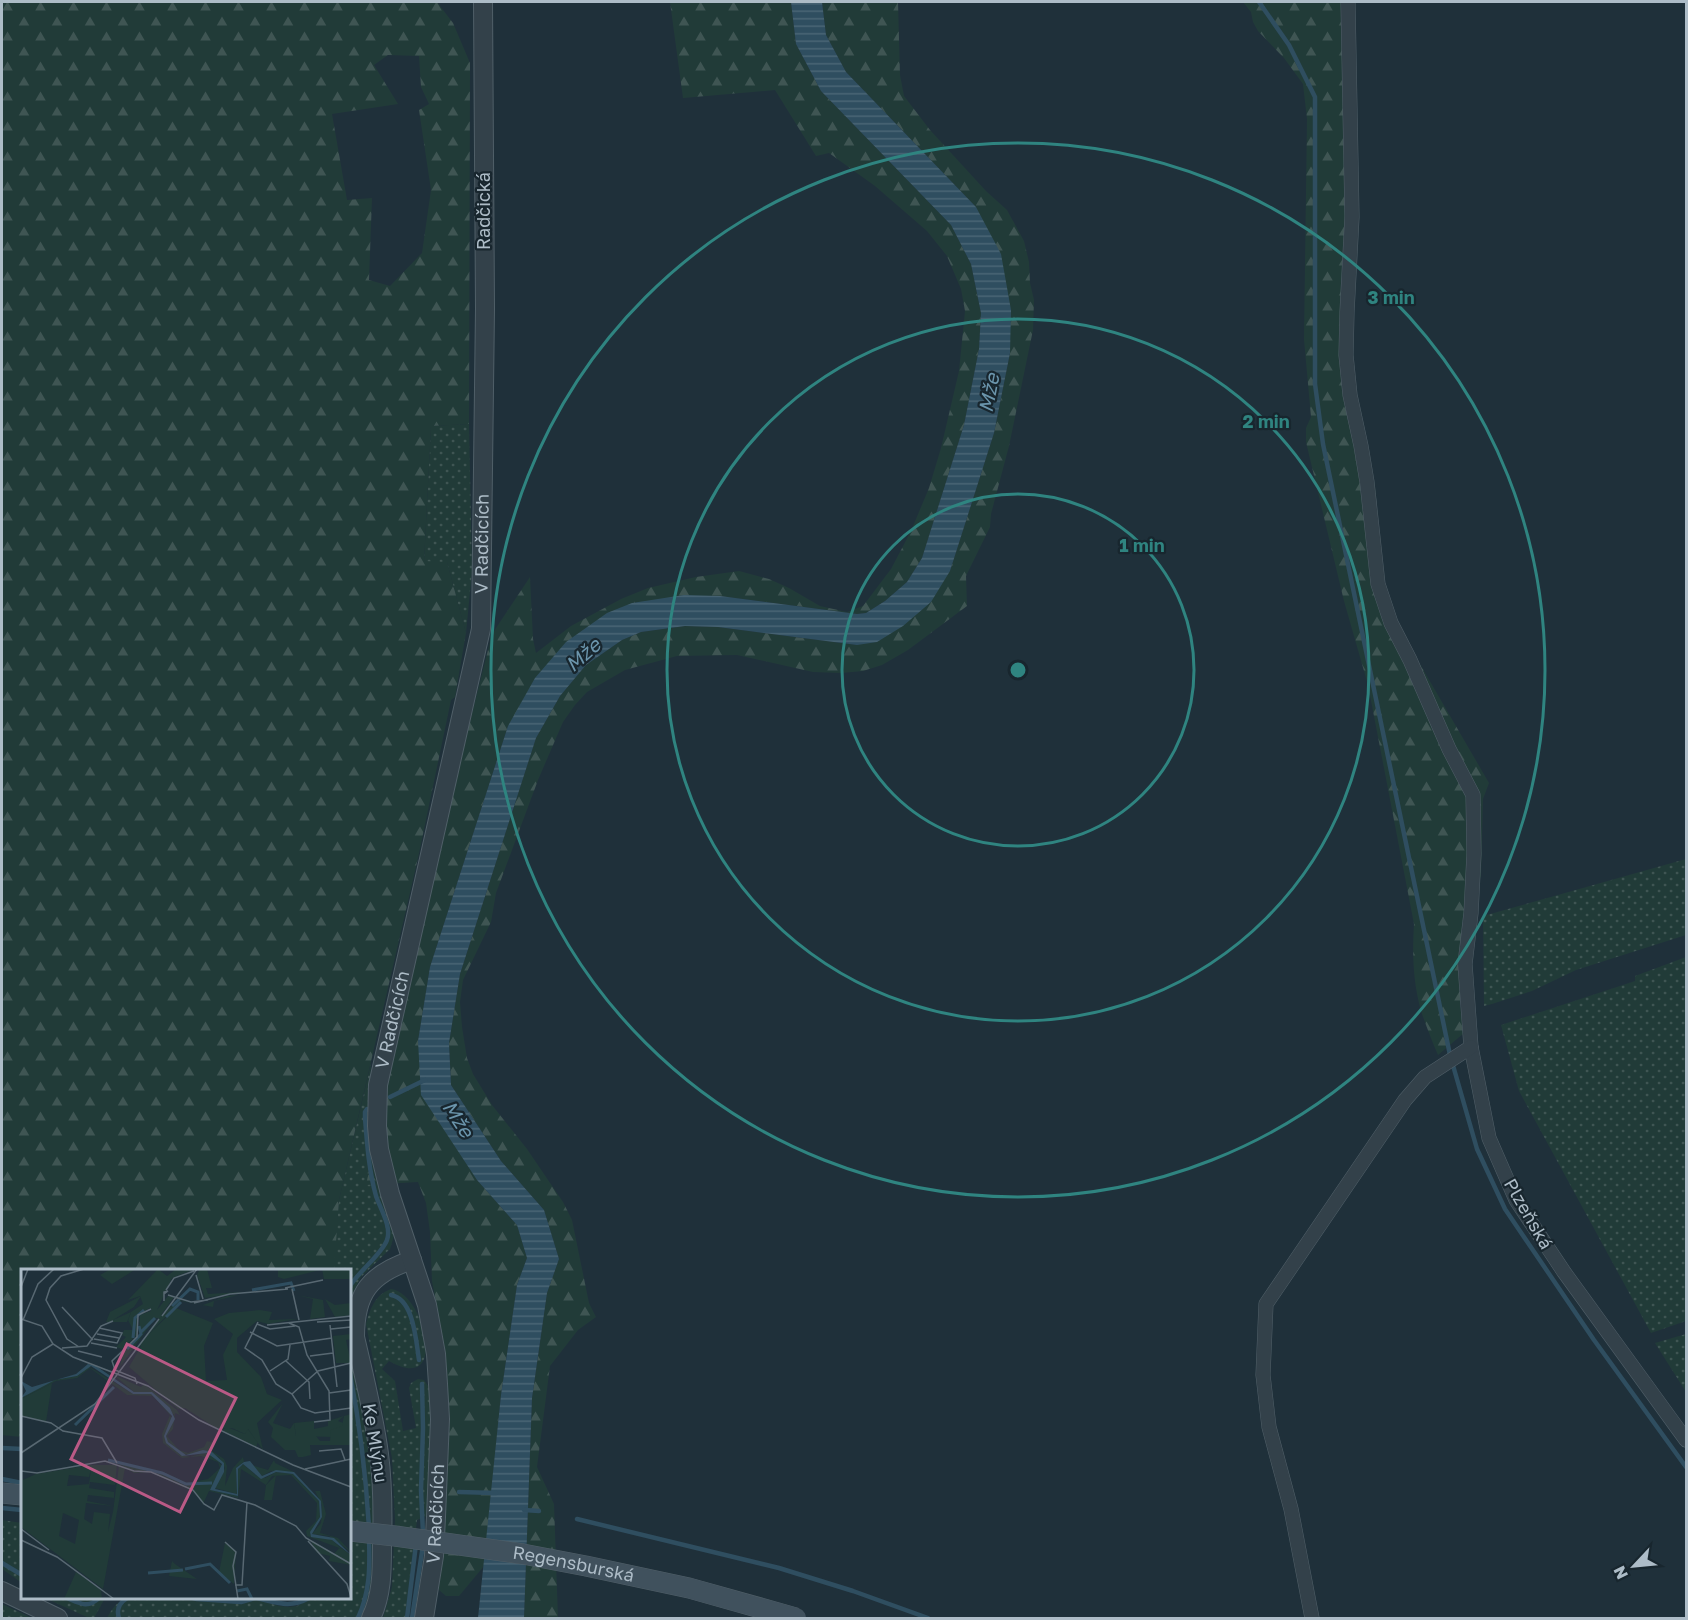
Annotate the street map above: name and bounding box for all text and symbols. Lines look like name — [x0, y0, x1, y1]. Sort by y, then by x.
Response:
street label: Radčická — [472, 172, 494, 250]
text: 3 min — [1367, 286, 1415, 308]
water label: Mže — [973, 370, 1004, 414]
text: 2 min — [1242, 410, 1290, 432]
street label: V Radčicích — [469, 494, 493, 594]
text: 1 min — [1119, 534, 1165, 556]
water label: Mže — [560, 631, 606, 676]
centre of rings — [1008, 660, 1028, 680]
street label: V Radčicích — [370, 969, 413, 1071]
water label: Mže — [438, 1096, 480, 1143]
street label: Plzeňská — [1500, 1174, 1558, 1253]
inset map — [21, 1269, 351, 1599]
street label: Ke Mlýnu — [359, 1402, 393, 1484]
street label: V Radčicích — [421, 1463, 448, 1565]
north arrow — [1604, 1536, 1664, 1596]
street label: Regensburská — [511, 1541, 636, 1586]
text: N — [1609, 1563, 1632, 1582]

